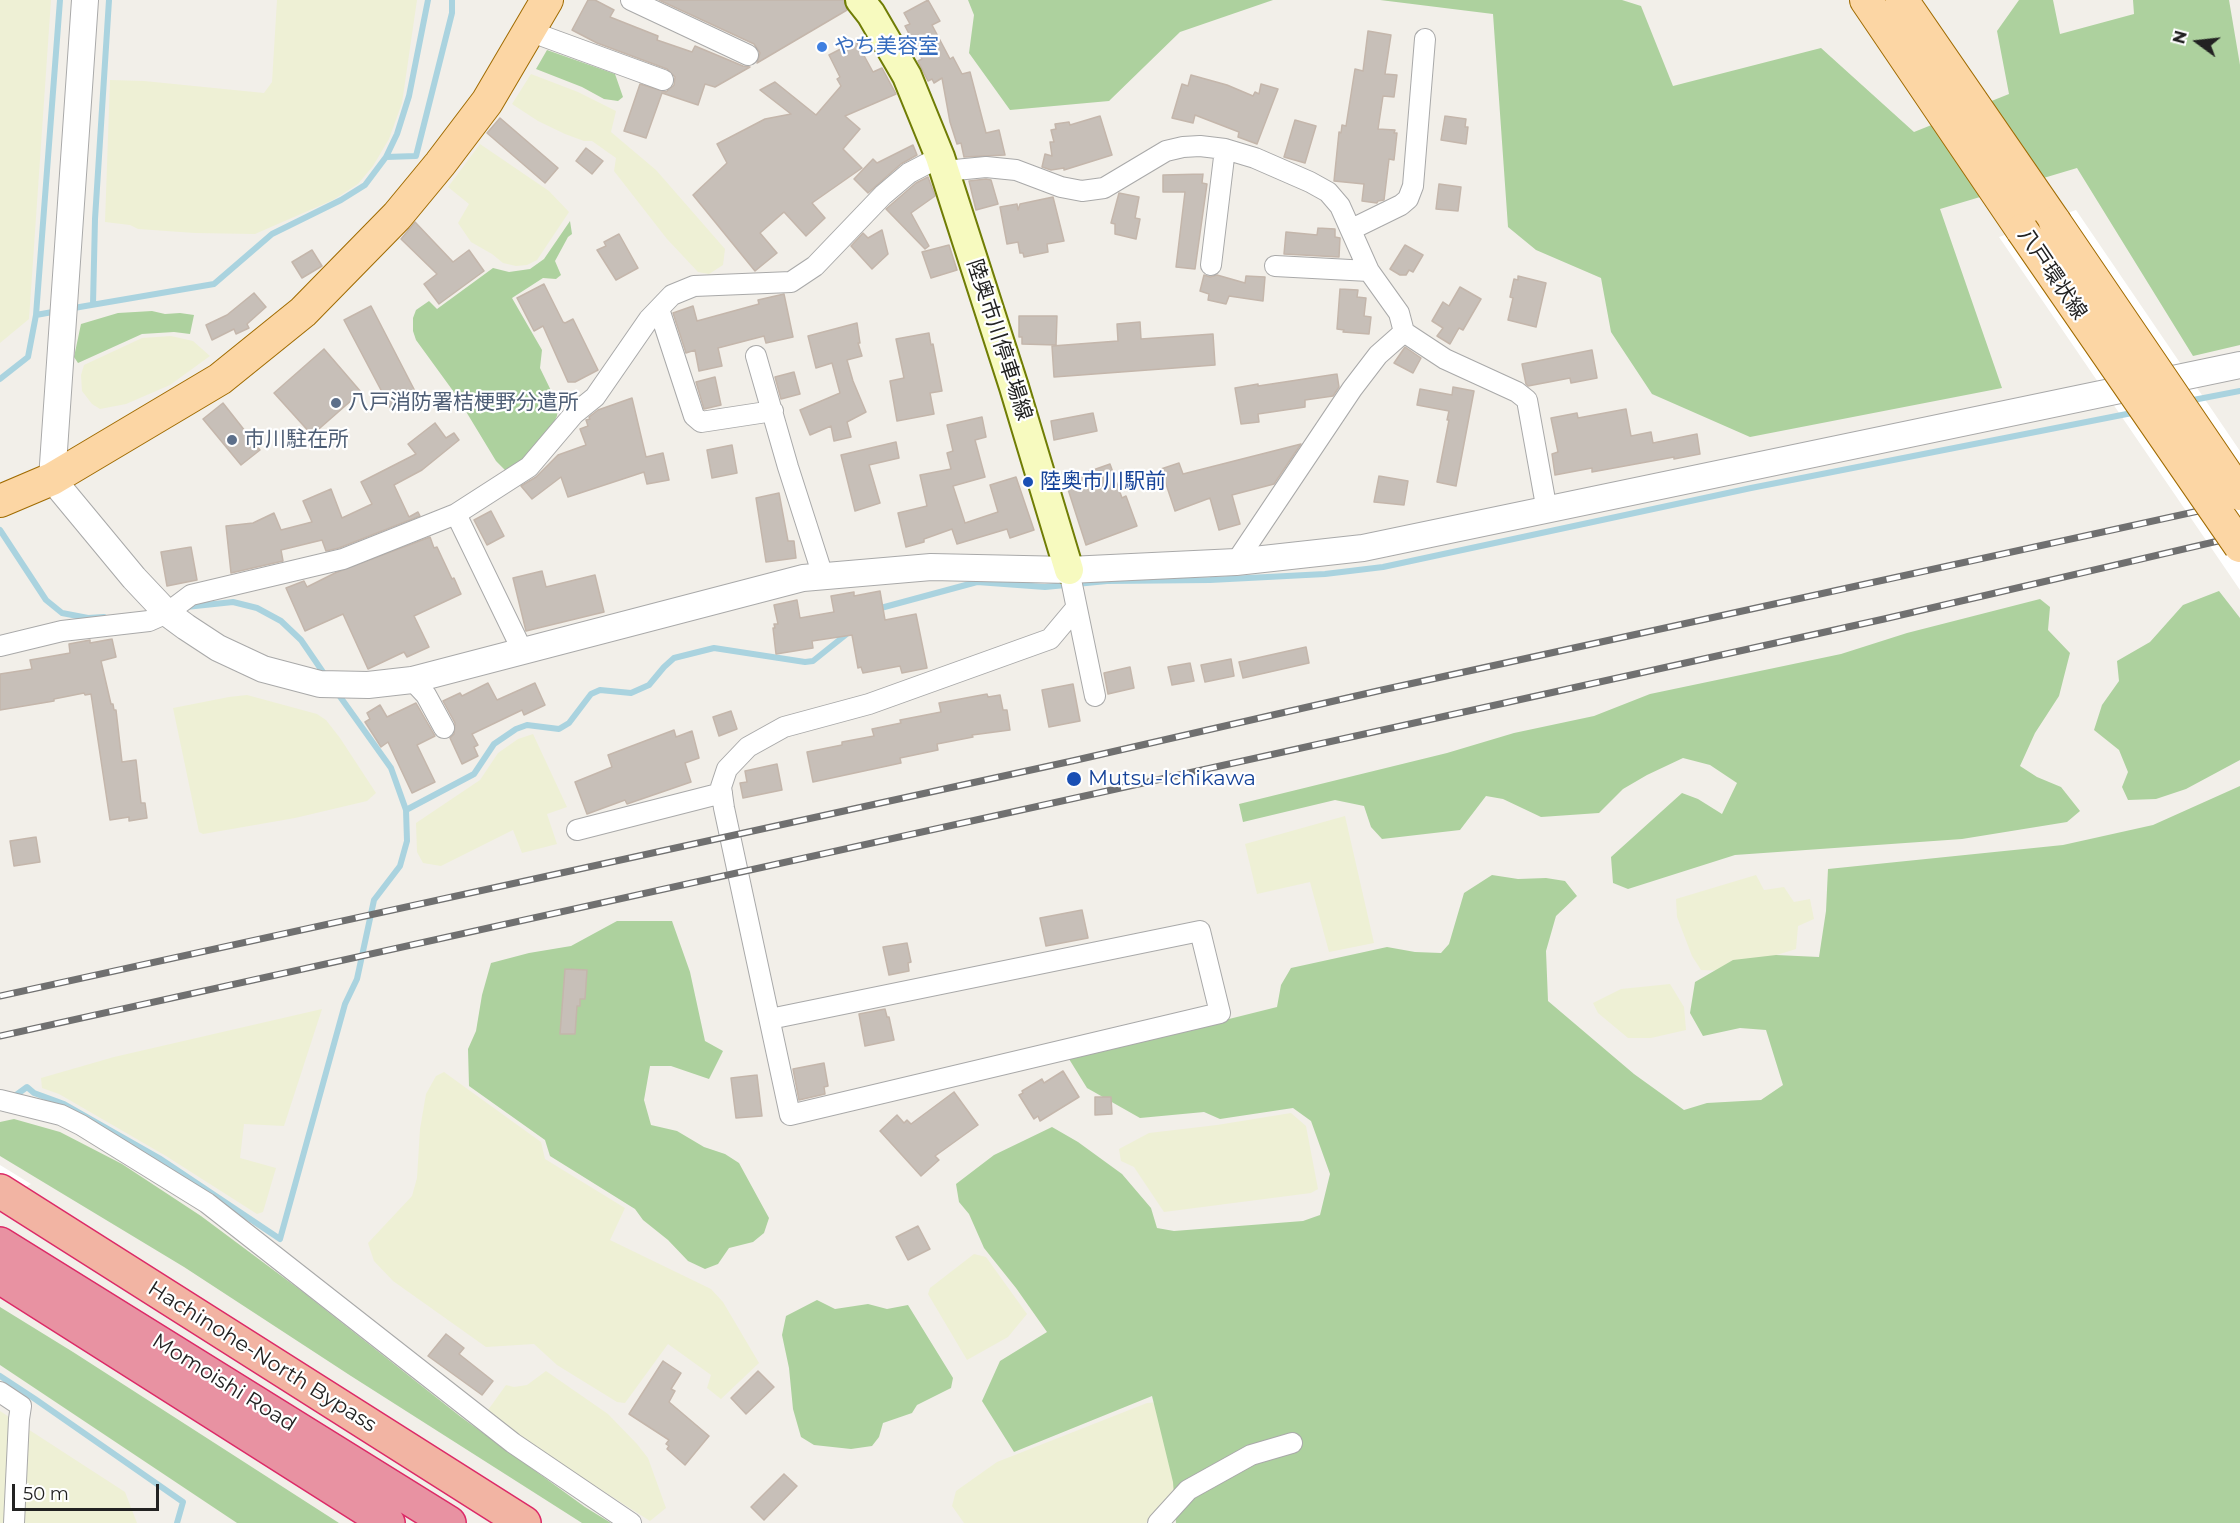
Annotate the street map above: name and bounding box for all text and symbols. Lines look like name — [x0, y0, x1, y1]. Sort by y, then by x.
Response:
north arrow — [2168, 12, 2228, 72]
text: N — [2169, 29, 2191, 46]
place label: やち美容室 — [834, 34, 939, 60]
marker: やち美容室 — [815, 40, 829, 54]
street label: 八戸環状線 — [2012, 223, 2092, 325]
street label: 陸奥市川停車場線 — [961, 256, 1037, 424]
place label: 八戸消防署桔梗野分遣所 — [348, 390, 579, 416]
marker: 八戸消防署桔梗野分遣所 — [329, 396, 343, 410]
place label: 市川駐在所 — [244, 427, 349, 453]
marker: 市川駐在所 — [225, 433, 239, 447]
place label: 陸奥市川駅前 — [1040, 469, 1166, 495]
marker: 陸奥市川駅前 — [1021, 475, 1035, 489]
place label: Mutsu-Ichikawa — [1088, 766, 1256, 792]
marker: Mutsu-Ichikawa — [1065, 770, 1083, 788]
street label: Hachinohe-North Bypass — [143, 1276, 381, 1438]
street label: Momoishi Road — [147, 1329, 301, 1437]
scale bar — [15, 1472, 162, 1510]
text: 50 m — [23, 1483, 69, 1505]

